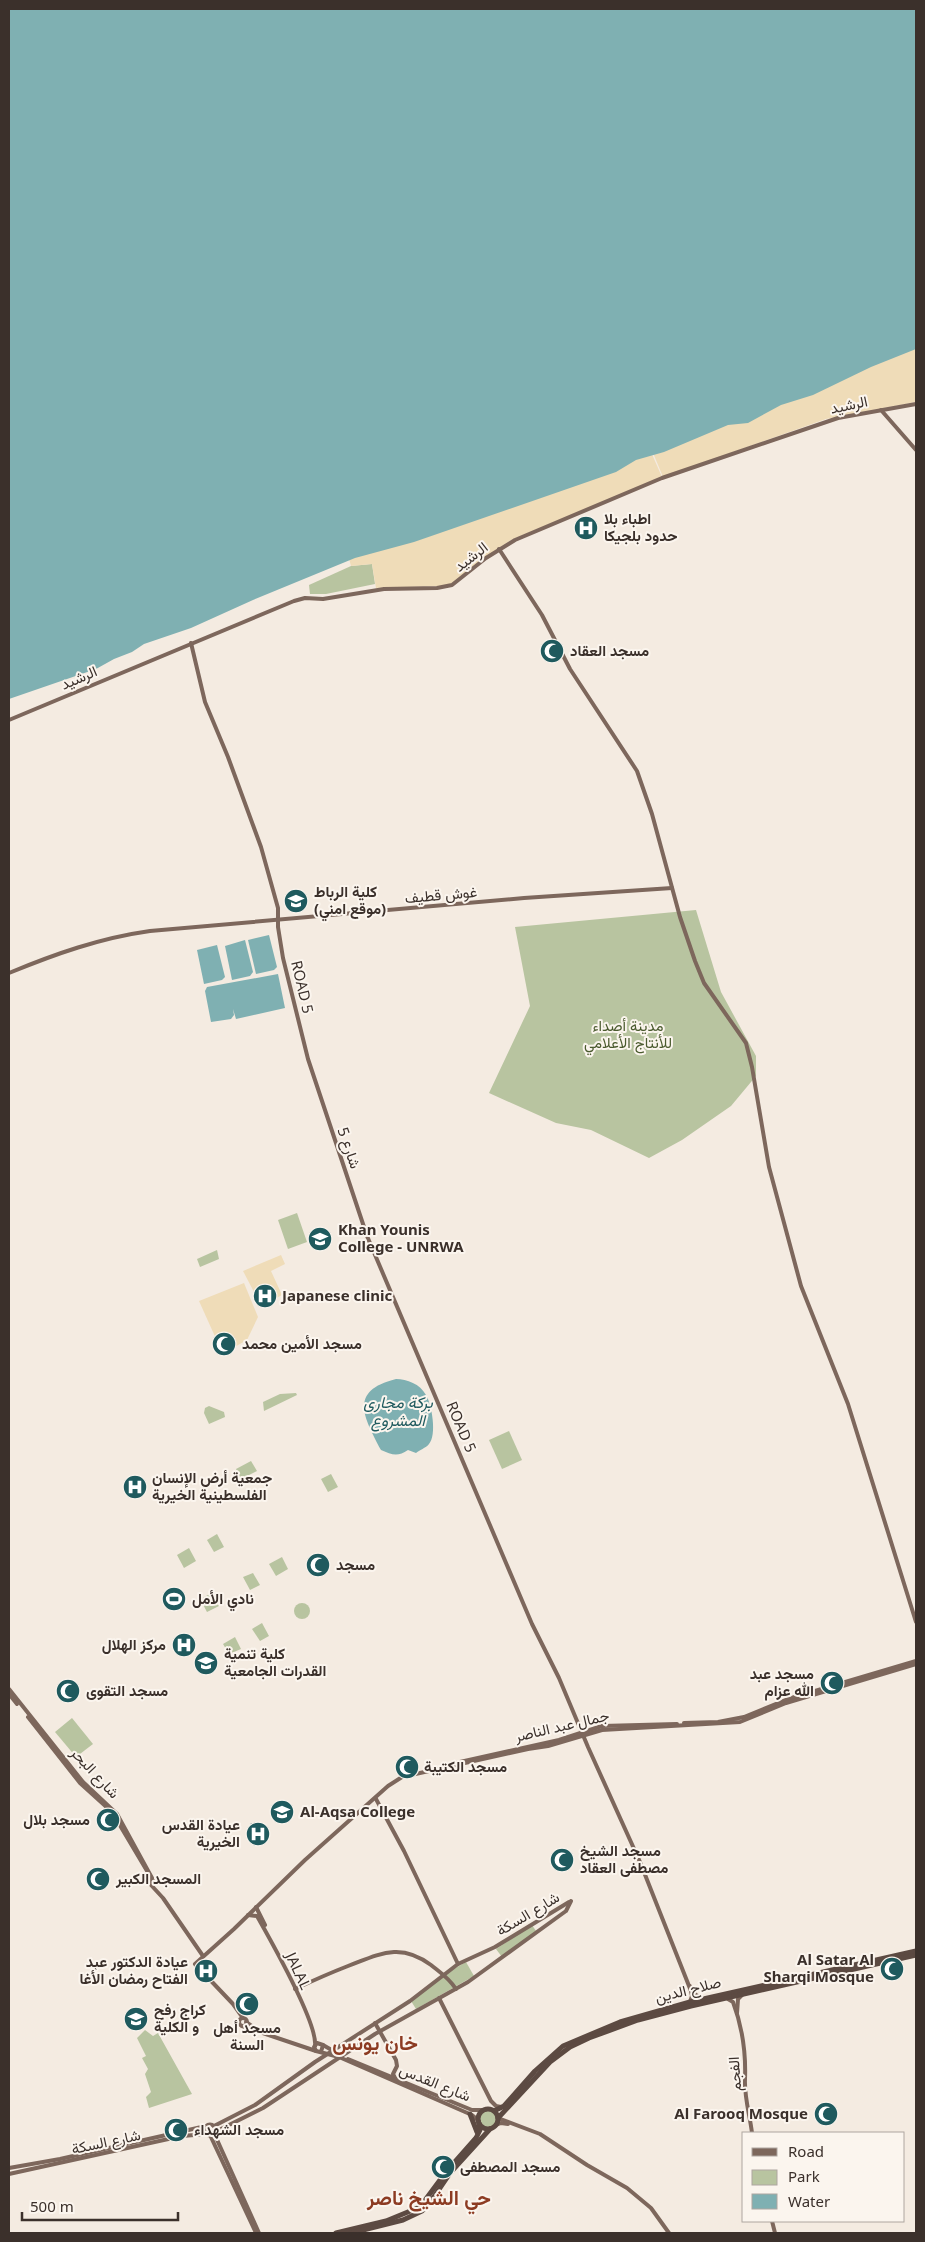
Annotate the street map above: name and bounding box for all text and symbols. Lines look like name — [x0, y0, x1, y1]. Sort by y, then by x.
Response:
street label: الرشيد — [828, 390, 869, 418]
place label: اطباء بلا حدود بلجيكا — [604, 508, 677, 545]
hospital icon: اطباء بلا حدود بلجيكا — [573, 515, 599, 541]
street label: الرشيد — [449, 537, 491, 576]
mosque icon: مسجد العقاد — [539, 638, 565, 664]
place label: مسجد العقاد — [570, 640, 649, 660]
street label: الرشيد — [57, 661, 100, 694]
place label: كلية الرباط (موقع امني) — [314, 881, 386, 922]
street label: غوش قطيف — [404, 881, 478, 908]
school or university icon: كلية الرباط (موقع امني) — [283, 888, 309, 914]
street label: ROAD 5 — [287, 958, 319, 1015]
park label: مدينة أصداء للأنتاج الأعلامي — [584, 1015, 672, 1056]
street label: شارع 5 — [332, 1124, 366, 1172]
place label: Khan Younis College - UNRWA — [338, 1219, 464, 1256]
school or university icon: Khan Younis College - UNRWA — [307, 1226, 333, 1252]
hospital icon: Japanese clinic — [252, 1283, 278, 1309]
place label: Japanese clinic — [280, 1285, 392, 1305]
mosque icon: مسجد الأمين محمد — [211, 1331, 237, 1357]
place label: مسجد الأمين محمد — [242, 1333, 362, 1353]
water label: بركة مجارى المشروع — [363, 1391, 434, 1432]
street label: ROAD 5 — [442, 1398, 482, 1455]
place label: جمعية أرض الإنسان الفلسطينية الخيرية — [152, 1467, 272, 1504]
hospital icon: جمعية أرض الإنسان الفلسطينية الخيرية — [122, 1474, 148, 1500]
mosque icon: مسجد — [305, 1552, 331, 1578]
place label: مسجد — [336, 1554, 375, 1574]
sports icon: نادي الأمل — [161, 1586, 187, 1612]
place label: نادي الأمل — [192, 1588, 254, 1612]
hospital icon: مركز الهلال — [171, 1632, 197, 1658]
place label: مركز الهلال — [102, 1634, 166, 1654]
place label: كلية تنمية القدرات الجامعية — [224, 1643, 327, 1680]
school or university icon: كلية تنمية القدرات الجامعية — [193, 1650, 219, 1676]
place label: مسجد عبد الله عزام — [750, 1663, 814, 1701]
mosque icon: مسجد عبد الله عزام — [819, 1670, 845, 1696]
mosque icon: مسجد التقوى — [55, 1678, 81, 1704]
place label: مسجد التقوى — [86, 1680, 168, 1700]
street label: جمال عبد الناصر — [512, 1704, 611, 1746]
street label: شارع البحر — [65, 1742, 125, 1804]
mosque icon: مسجد الكتيبة — [394, 1754, 420, 1780]
place label: مسجد الكتيبة — [424, 1756, 507, 1776]
school or university icon: Al-Aqsa College — [269, 1799, 295, 1825]
place label: Al-Aqsa College — [300, 1801, 415, 1821]
mosque icon: مسجد بلال — [95, 1807, 121, 1833]
place label: مسجد بلال — [23, 1809, 90, 1829]
place label: عيادة القدس الخيرية — [162, 1814, 240, 1851]
hospital icon: عيادة القدس الخيرية — [245, 1821, 271, 1847]
place label: مسجد الشيخ مصطفى العقاد — [580, 1840, 668, 1877]
mosque icon: مسجد الشيخ مصطفى العقاد — [549, 1847, 575, 1873]
mosque icon: المسجد الكبير — [85, 1866, 111, 1892]
place label: المسجد الكبير — [115, 1868, 201, 1888]
street label: شارع السكة — [492, 1886, 564, 1941]
street label: JALAL — [281, 1947, 316, 1993]
place label: Al Satar Al Sharqi Mosque — [763, 1949, 874, 1986]
place label: عيادة الدكتور عبد الفتاح رمضان الأغا — [79, 1951, 188, 1989]
mosque icon: Al Satar Al Sharqi Mosque — [879, 1956, 905, 1982]
hospital icon: عيادة الدكتور عبد الفتاح رمضان الأغا — [193, 1958, 219, 1984]
street label: صلاح الدين — [653, 1971, 723, 2009]
mosque icon: مسجد أهل السنة — [234, 1991, 260, 2017]
place label: كراج رفح و الكلية — [154, 1999, 206, 2036]
school or university icon: كراج رفح و الكلية — [123, 2006, 149, 2032]
place label: مسجد أهل السنة — [213, 2017, 281, 2054]
district label: خان يونس — [332, 2029, 418, 2056]
street label: الفجم — [723, 2056, 746, 2092]
street label: شارع القدس — [396, 2059, 474, 2107]
mosque icon: Al Farooq Mosque — [813, 2101, 839, 2127]
place label: Al Farooq Mosque — [674, 2103, 808, 2123]
mosque icon: مسجد الشهداء — [163, 2117, 189, 2143]
place label: مسجد الشهداء — [194, 2119, 284, 2139]
street label: شارع السكة — [69, 2124, 143, 2160]
legend — [742, 2132, 905, 2222]
text: Road — [788, 2141, 824, 2161]
mosque icon: مسجد المصطفى — [430, 2154, 456, 2180]
place label: مسجد المصطفى — [460, 2156, 560, 2176]
text: Park — [788, 2166, 820, 2186]
district label: حي الشيخ ناصر — [366, 2184, 491, 2215]
scale bar — [22, 2190, 179, 2222]
text: Water — [788, 2191, 830, 2211]
text: 500 m — [30, 2196, 74, 2216]

